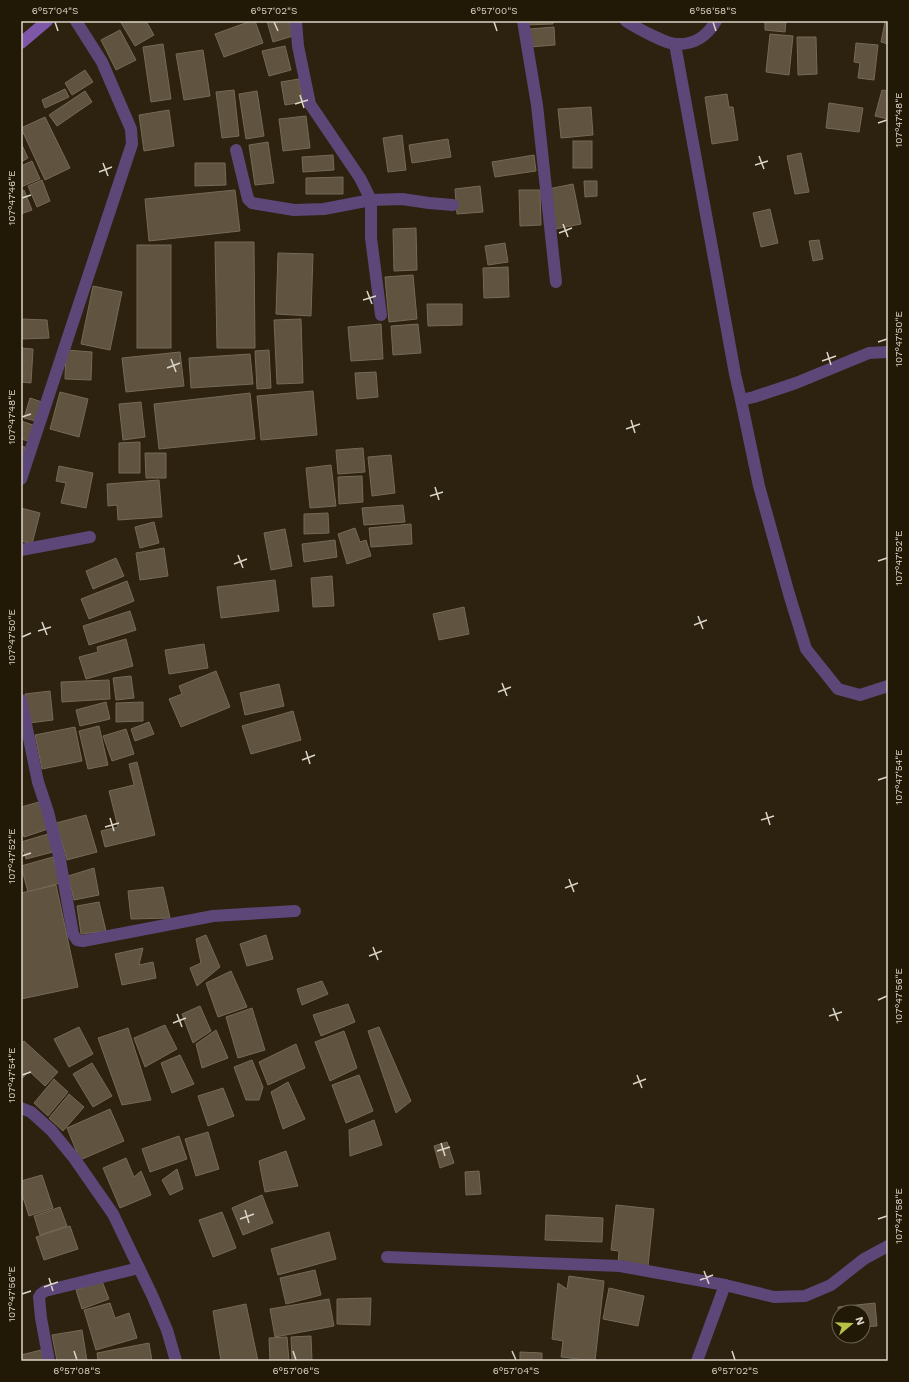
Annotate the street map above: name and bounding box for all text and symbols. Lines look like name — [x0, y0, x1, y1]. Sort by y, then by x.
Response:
text: 6°57'04"S — [32, 5, 78, 16]
text: 6°57'02"S — [251, 5, 297, 16]
text: 6°57'00"S — [470, 5, 518, 16]
text: 6°56'58"S — [689, 5, 737, 16]
text: 107°47'48"E — [893, 92, 904, 148]
text: 107°47'46"E — [6, 170, 17, 226]
text: 107°47'50"E — [893, 311, 904, 367]
text: 107°47'48"E — [6, 389, 17, 445]
text: 107°47'52"E — [893, 530, 904, 586]
text: 107°47'50"E — [6, 609, 17, 665]
text: 107°47'54"E — [893, 749, 904, 805]
text: 107°47'52"E — [6, 828, 17, 884]
text: 107°47'56"E — [893, 968, 904, 1024]
text: 107°47'54"E — [6, 1047, 17, 1103]
text: 107°47'58"E — [893, 1188, 904, 1244]
text: 107°47'56"E — [6, 1266, 17, 1322]
north arrow — [831, 1304, 871, 1344]
text: N — [853, 1315, 867, 1327]
text: 6°57'08"S — [53, 1365, 101, 1376]
text: 6°57'06"S — [272, 1365, 320, 1376]
text: 6°57'04"S — [493, 1365, 539, 1376]
text: 6°57'02"S — [712, 1365, 758, 1376]

